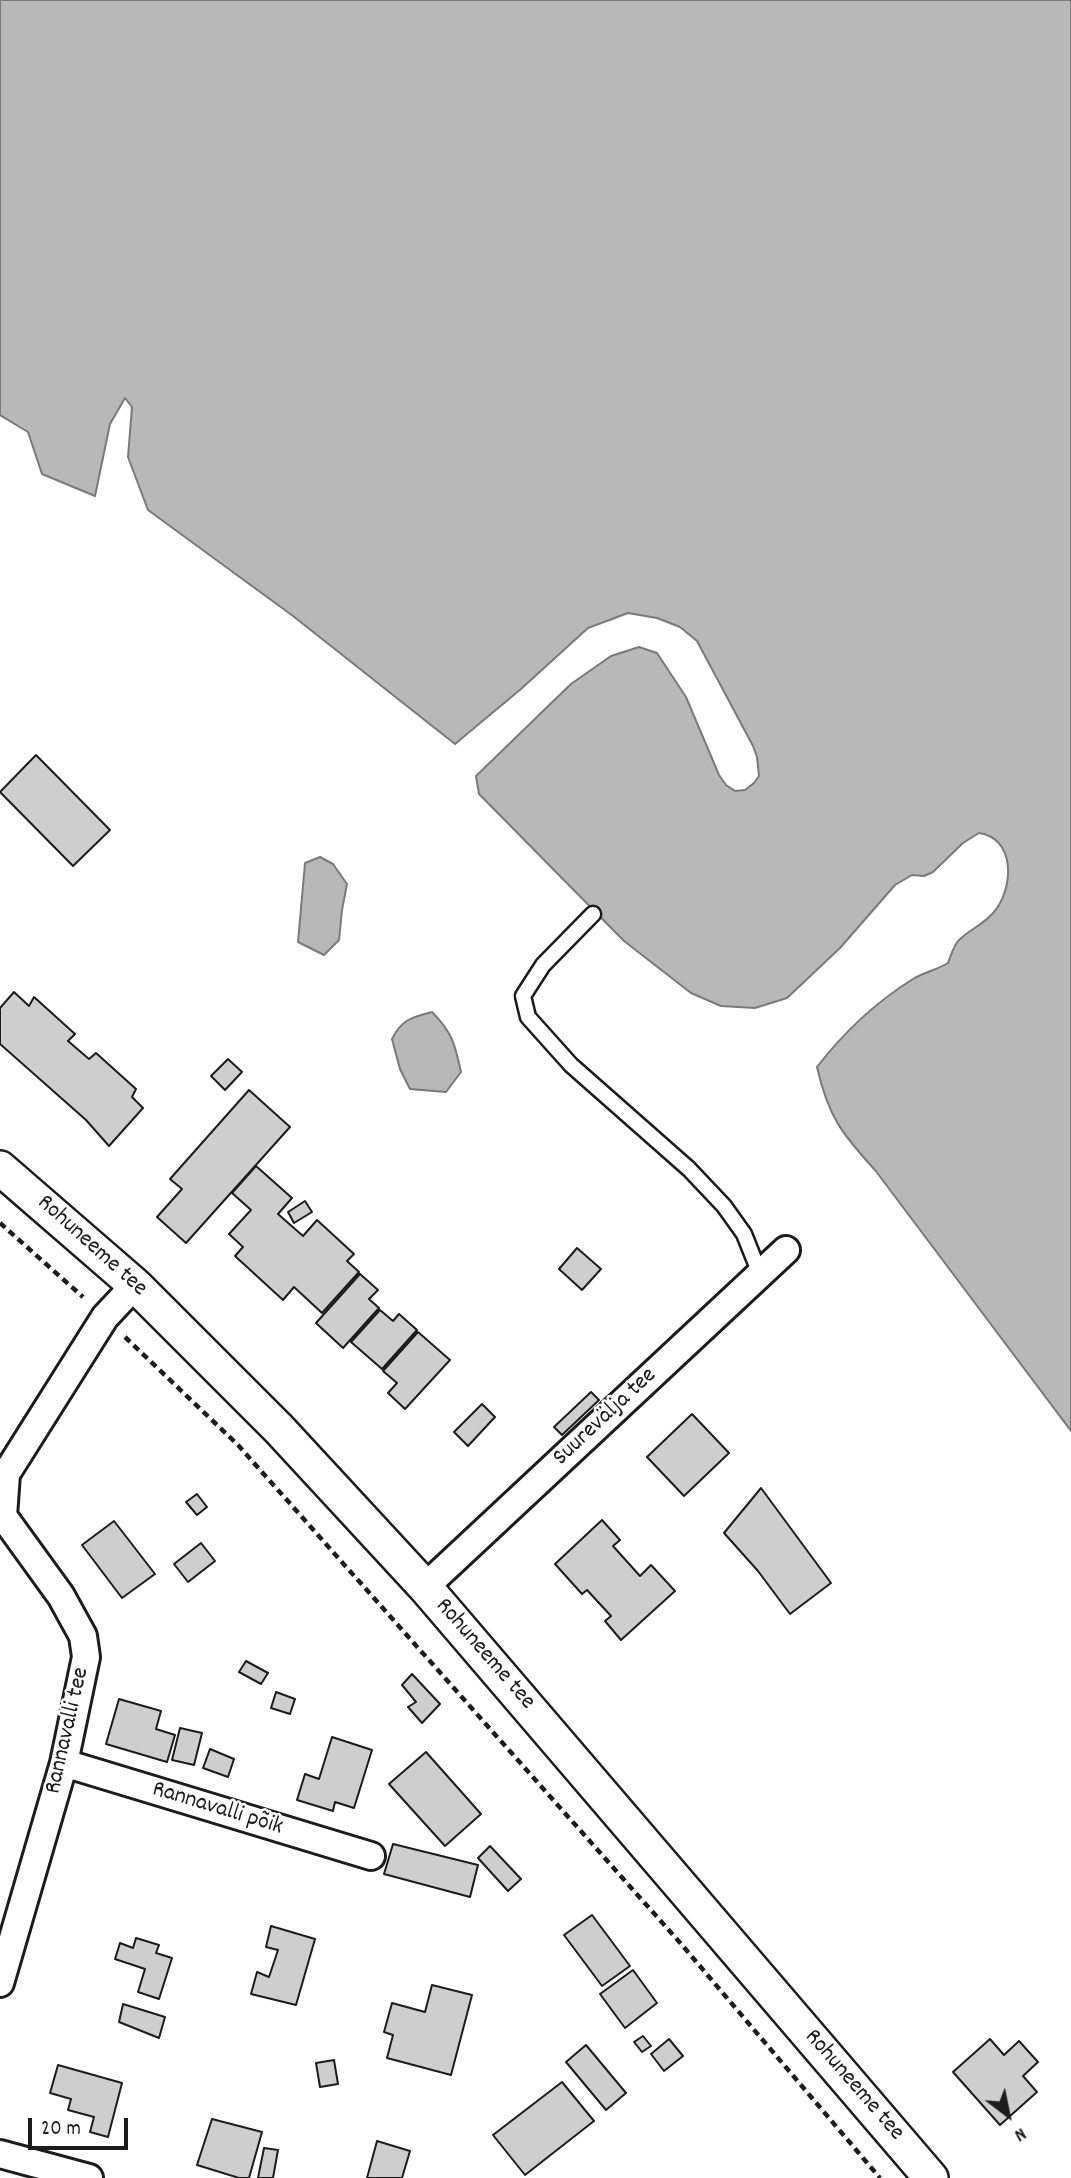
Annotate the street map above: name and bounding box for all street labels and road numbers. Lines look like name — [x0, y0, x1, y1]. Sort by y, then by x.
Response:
street label: Rohuneeme tee — [30, 1190, 152, 1304]
street label: Suurevälja tee — [548, 1363, 664, 1473]
street label: Rohuneeme tee — [428, 1593, 540, 1717]
street label: Rannavalli tee — [40, 1665, 98, 1797]
street label: Rannavalli põik — [148, 1777, 286, 1843]
street label: Rohuneeme tee — [797, 2024, 909, 2148]

